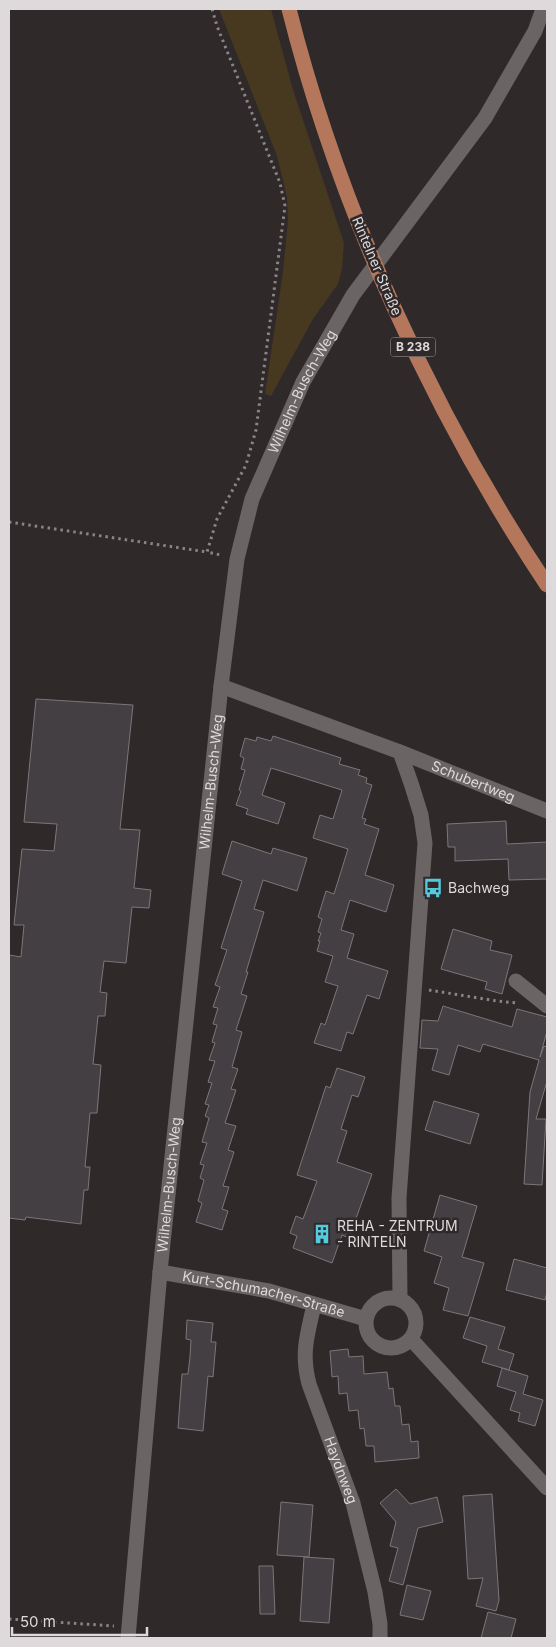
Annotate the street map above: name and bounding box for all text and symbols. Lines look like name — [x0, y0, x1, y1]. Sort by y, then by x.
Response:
street label: Rintelner Straße — [349, 214, 406, 318]
street label: Wilhelm-Busch-Weg — [264, 326, 339, 456]
road number: B 238 — [390, 338, 436, 357]
street label: Wilhelm-Busch-Weg — [195, 714, 226, 850]
street label: Schubertweg — [429, 757, 518, 805]
bus stop icon: Bachweg — [422, 877, 444, 899]
place label: Bachweg — [448, 879, 509, 896]
street label: Wilhelm-Busch-Weg — [153, 1116, 184, 1253]
place label: REHA - ZENTRUM - RINTELN — [337, 1217, 458, 1250]
building icon: REHA - ZENTRUM - RINTELN — [311, 1223, 333, 1245]
street label: Kurt-Schumacher-Straße — [181, 1267, 347, 1320]
street label: Haydnweg — [321, 1434, 362, 1506]
scale bar — [12, 1604, 148, 1636]
text: 50 m — [20, 1612, 56, 1631]

